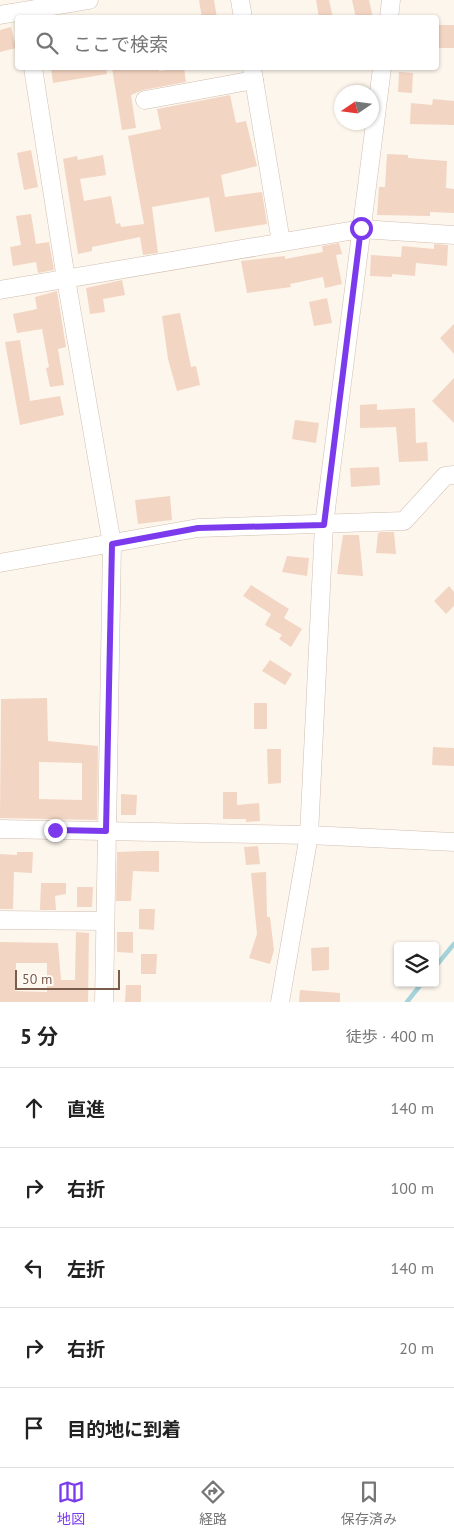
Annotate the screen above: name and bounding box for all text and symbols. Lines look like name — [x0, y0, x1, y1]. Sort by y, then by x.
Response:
search box — [15, 15, 439, 70]
icon: search — [33, 29, 61, 57]
text: ここで検索 — [73, 32, 168, 56]
north arrow — [334, 85, 379, 130]
route start — [350, 217, 373, 240]
route end — [44, 819, 67, 842]
map controls — [394, 942, 439, 987]
button: layers — [394, 942, 439, 987]
scale bar — [15, 967, 120, 990]
text: 50 m — [22, 970, 52, 988]
text: 5 分 — [20, 1023, 58, 1050]
text: 徒歩 · 400 m — [346, 1026, 434, 1046]
icon: ahead — [20, 1094, 48, 1122]
text: 直進 — [67, 1097, 105, 1121]
text: 140 m — [391, 1098, 434, 1118]
icon: right — [20, 1174, 48, 1202]
text: 右折 — [67, 1177, 105, 1201]
text: 100 m — [391, 1178, 434, 1198]
icon: left — [20, 1254, 48, 1282]
text: 左折 — [67, 1257, 105, 1281]
text: 140 m — [391, 1258, 434, 1278]
icon: right — [20, 1334, 48, 1362]
text: 右折 — [67, 1337, 105, 1361]
text: 20 m — [399, 1338, 434, 1358]
icon: arrive — [20, 1414, 48, 1442]
text: 目的地に到着 — [67, 1417, 181, 1441]
tab: 地図 — [57, 1478, 85, 1528]
tab: 経路 — [199, 1478, 227, 1528]
tab: 保存済み — [341, 1478, 397, 1528]

